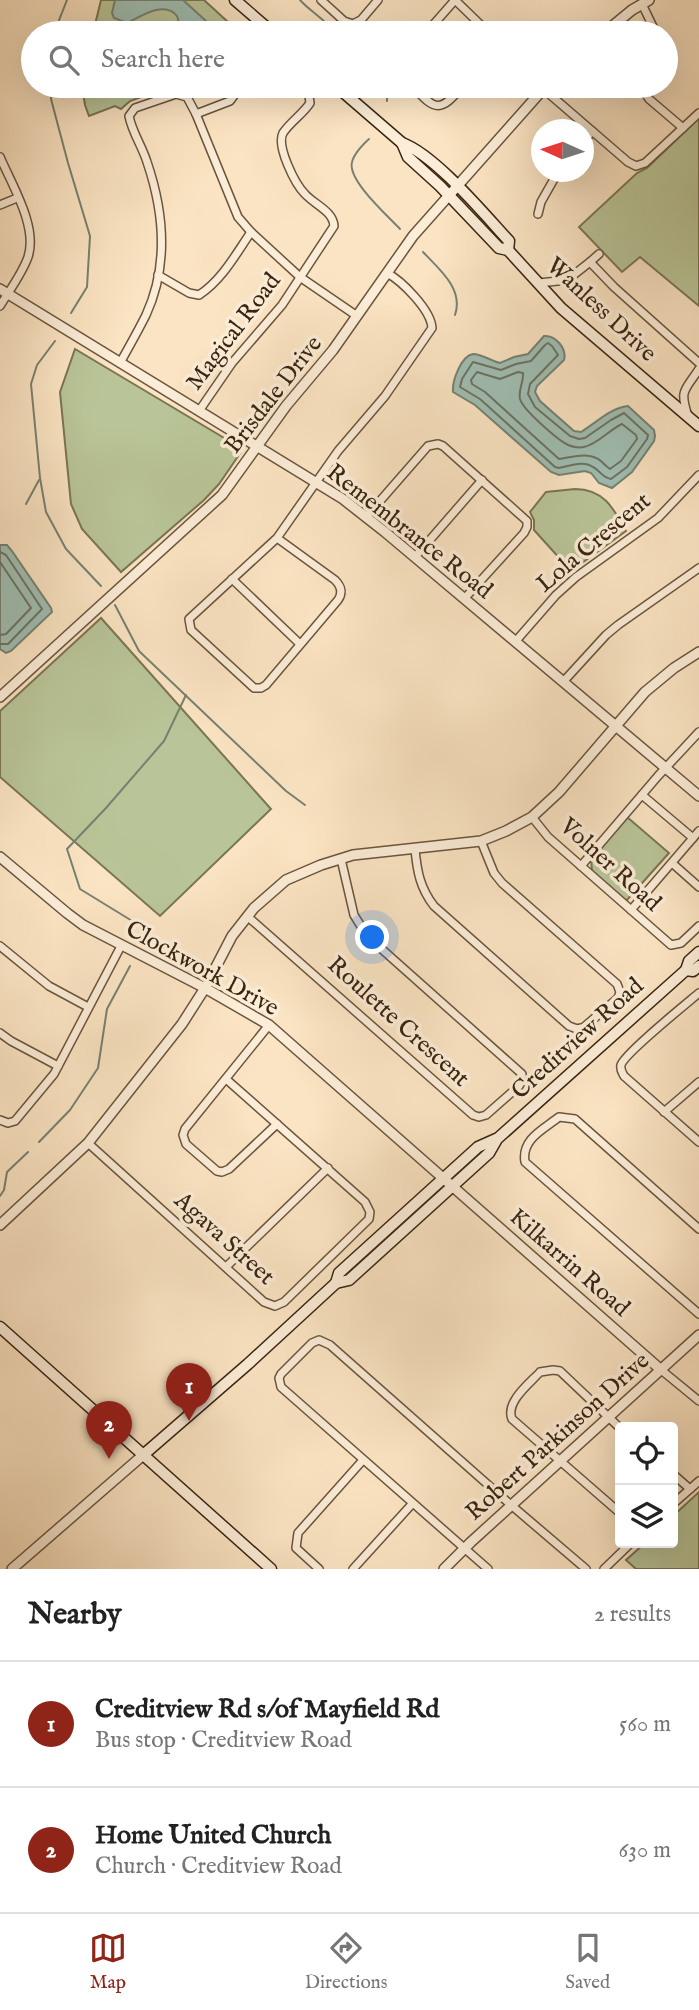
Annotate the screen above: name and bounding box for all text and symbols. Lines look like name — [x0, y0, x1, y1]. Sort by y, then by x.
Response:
search box — [21, 21, 678, 98]
icon: search — [45, 41, 83, 79]
text: Search here — [101, 43, 225, 76]
north arrow — [531, 119, 594, 182]
street label: Wanless Drive — [539, 251, 663, 369]
street label: Magical Road — [180, 267, 288, 397]
street label: Brisdale Drive — [218, 330, 330, 460]
street label: Remembrance Road — [320, 457, 499, 607]
street label: Lola Crescent — [530, 486, 658, 600]
street label: Volner Road — [552, 811, 667, 919]
street label: Clockwork Drive — [120, 914, 284, 1024]
your location — [355, 920, 389, 954]
street label: Roulette Crescent — [320, 950, 476, 1094]
street label: Creditview Road — [505, 971, 651, 1107]
street label: Agava Street — [166, 1185, 281, 1292]
street label: Kilkarrin Road — [502, 1202, 636, 1324]
street label: Robert Parkinson Drive — [459, 1346, 657, 1528]
pin: 1 — [166, 1363, 212, 1421]
pin: 2 — [86, 1401, 132, 1459]
map controls — [615, 1422, 678, 1548]
button: locate — [615, 1422, 678, 1485]
button: layers — [615, 1485, 678, 1548]
text: Nearby — [28, 1596, 121, 1634]
text: 2 results — [594, 1600, 671, 1629]
text: Creditview Rd s/of Mayfield Rd — [95, 1693, 439, 1726]
text: 1 — [47, 1710, 55, 1739]
text: 560 m — [619, 1710, 671, 1739]
text: Bus stop · Creditview Road — [95, 1726, 352, 1755]
text: Home United Church — [95, 1819, 331, 1852]
text: 2 — [46, 1836, 56, 1865]
text: 630 m — [619, 1836, 671, 1865]
text: Church · Creditview Road — [95, 1852, 342, 1881]
tab: Map — [89, 1929, 127, 1995]
tab: Directions — [305, 1929, 387, 1995]
tab: Saved — [565, 1929, 610, 1995]

